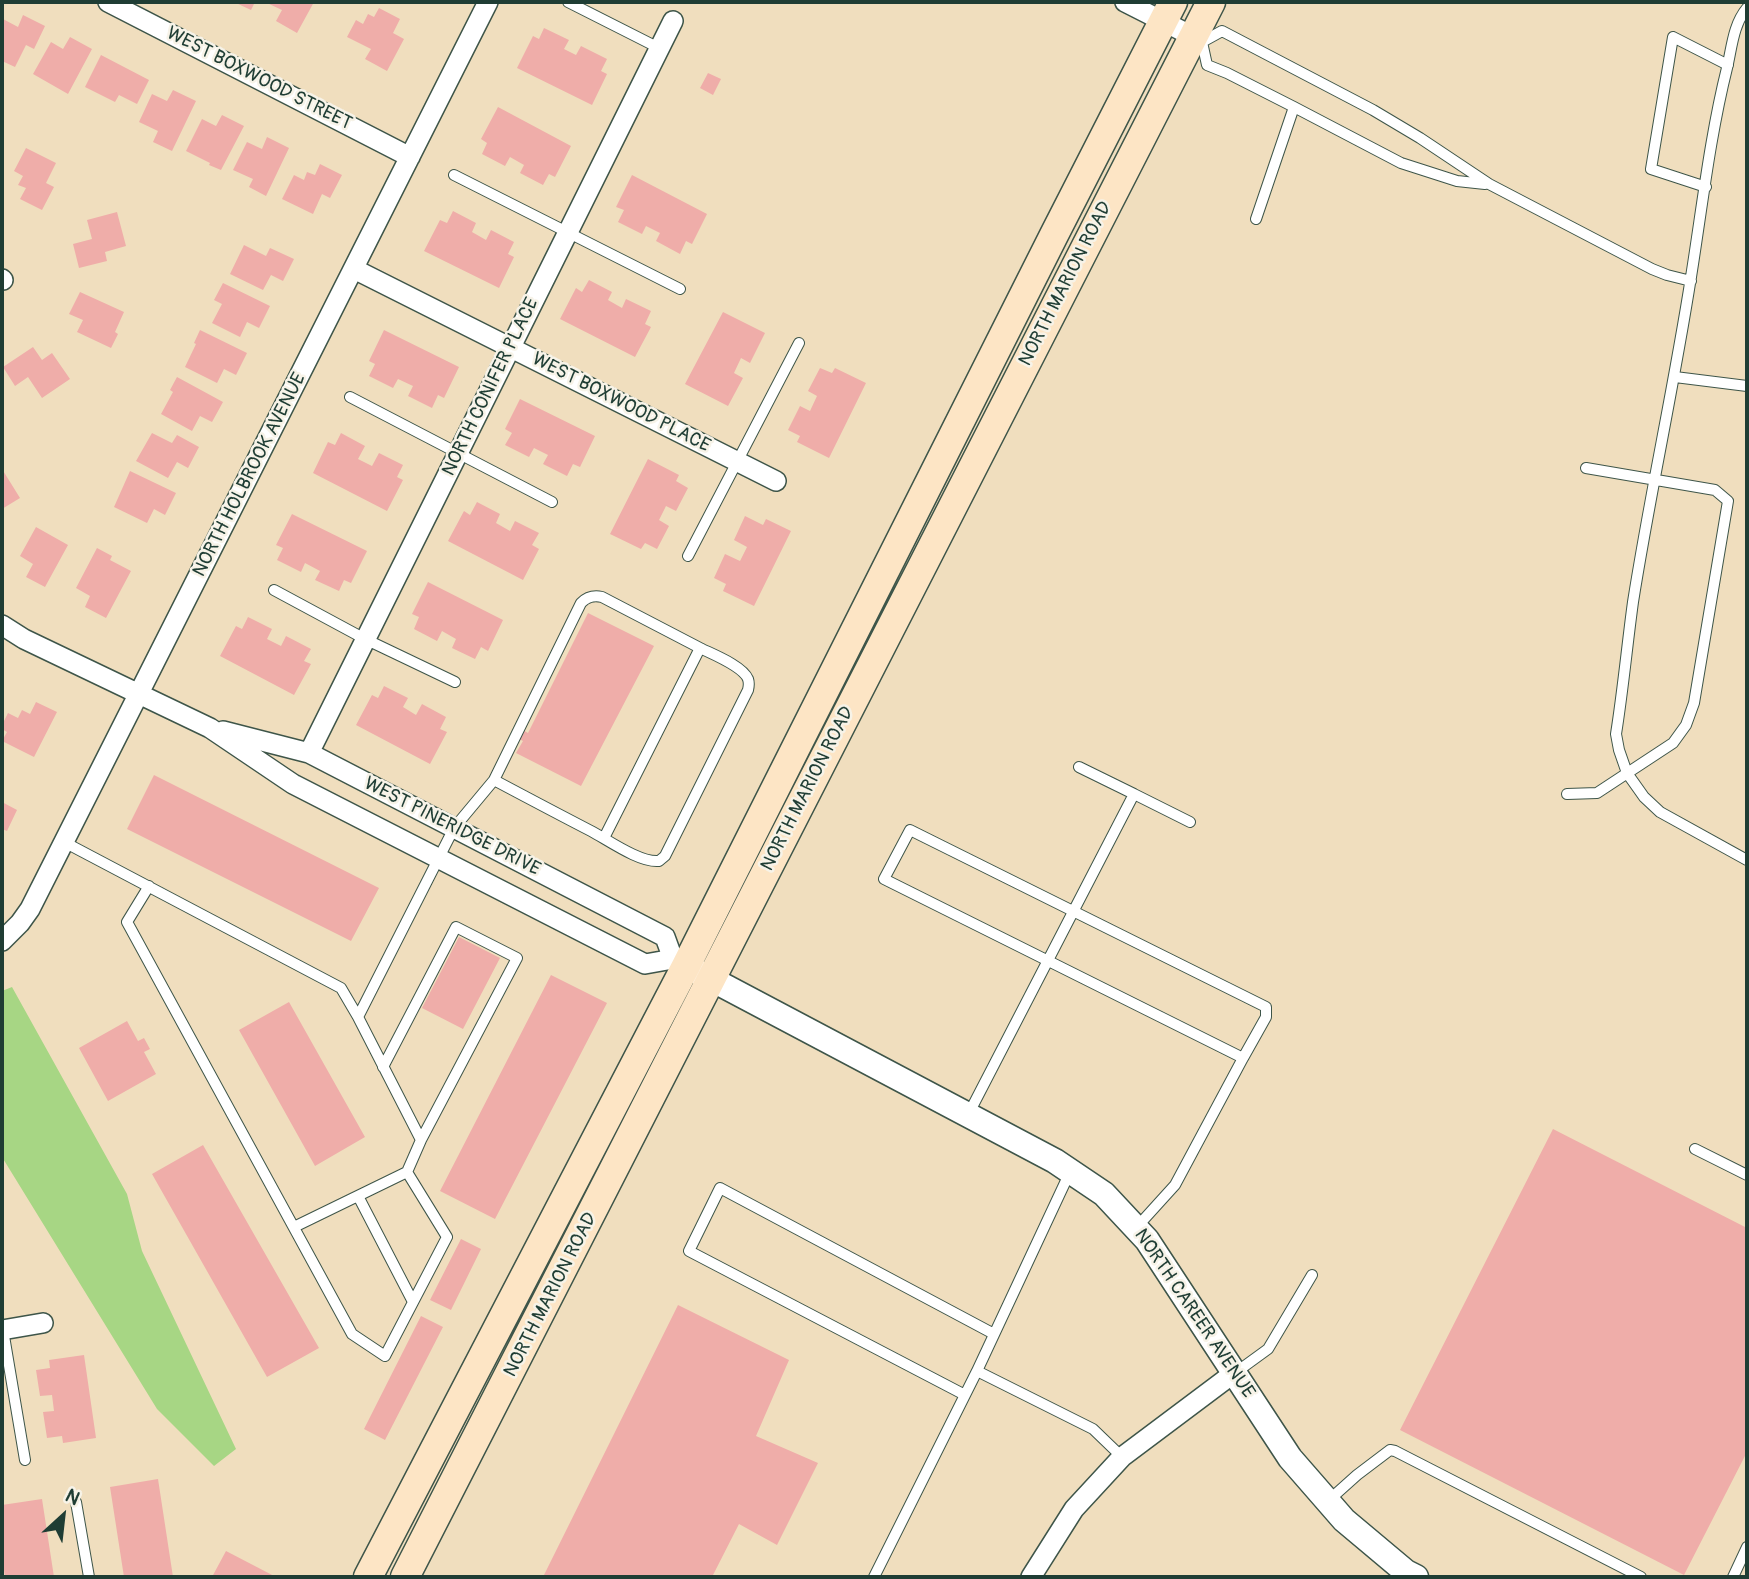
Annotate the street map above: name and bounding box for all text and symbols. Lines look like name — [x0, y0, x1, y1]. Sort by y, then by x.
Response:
street label: WEST BOXWOOD STREET — [163, 22, 355, 136]
street label: NORTH MARION ROAD — [1015, 198, 1117, 370]
street label: NORTH CONIFER PLACE — [438, 294, 544, 480]
street label: WEST BOXWOOD PLACE — [528, 348, 714, 458]
street label: NORTH HOLBROOK AVENUE — [189, 369, 311, 581]
street label: NORTH MARION ROAD — [757, 703, 859, 875]
street label: WEST PINERIDGE DRIVE — [360, 773, 544, 881]
street label: NORTH MARION ROAD — [500, 1209, 602, 1381]
street label: NORTH CAREER AVENUE — [1129, 1225, 1259, 1403]
north arrow — [28, 1481, 98, 1551]
text: N — [61, 1484, 84, 1511]

